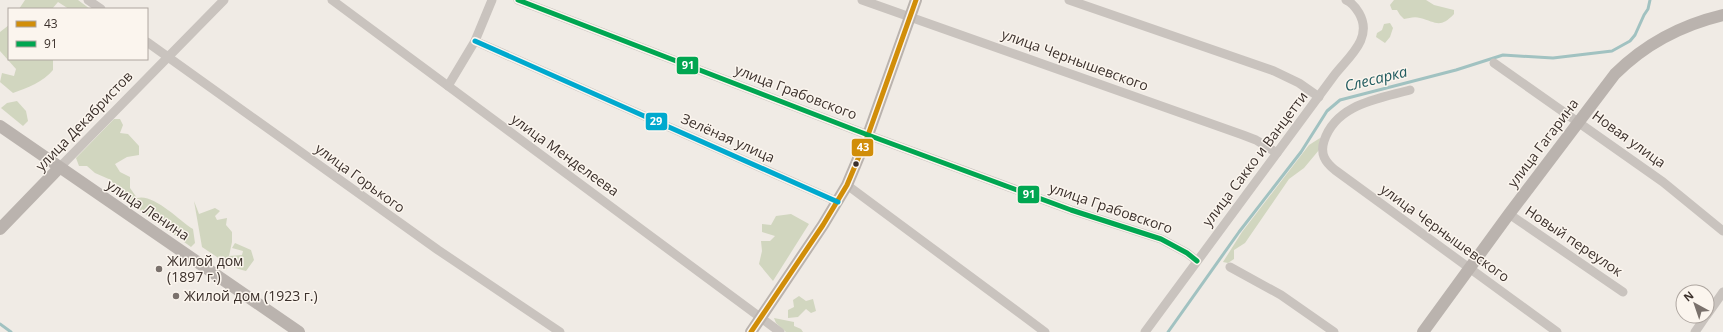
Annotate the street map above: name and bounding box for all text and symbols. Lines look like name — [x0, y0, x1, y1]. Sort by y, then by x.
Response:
legend — [8, 8, 148, 60]
text: 43 — [44, 15, 58, 32]
street label: улица Чернышевского — [999, 24, 1151, 95]
text: 91 — [44, 35, 58, 52]
line badge: 91 — [676, 56, 699, 75]
text: 91 — [682, 57, 694, 72]
street label: улица Грабовского — [732, 59, 860, 124]
water label: Слесарка — [1342, 60, 1410, 95]
street label: улица Декабристов — [31, 67, 136, 175]
street label: улица Сакко и Ванцетти — [1198, 87, 1312, 230]
street label: улица Гагарина — [1503, 94, 1582, 191]
street label: Новая улица — [1589, 106, 1670, 172]
street label: Зелёная улица — [678, 108, 778, 167]
street label: улица Менделеева — [508, 109, 623, 200]
line badge: 29 — [645, 112, 668, 131]
text: 29 — [650, 113, 662, 128]
line badge: 43 — [851, 138, 874, 157]
street label: улица Горького — [312, 139, 409, 217]
text: 43 — [857, 139, 869, 154]
unlabelled marker — [851, 159, 861, 169]
street label: улица Ленина — [103, 175, 193, 244]
street label: улица Грабовского — [1047, 177, 1175, 238]
street label: улица Чернышевского — [1377, 179, 1514, 286]
line badge: 91 — [1017, 185, 1040, 204]
text: 91 — [1023, 186, 1035, 201]
street label: Новый переулок — [1522, 201, 1627, 281]
place label: Жилой дом (1897 г.) — [167, 251, 243, 286]
marker: Жилой дом (1897 г.) — [154, 264, 164, 274]
north arrow — [1675, 284, 1715, 324]
place label: Жилой дом (1923 г.) — [184, 286, 318, 305]
text: N — [1680, 287, 1697, 305]
marker: Жилой дом (1923 г.) — [171, 291, 181, 301]

